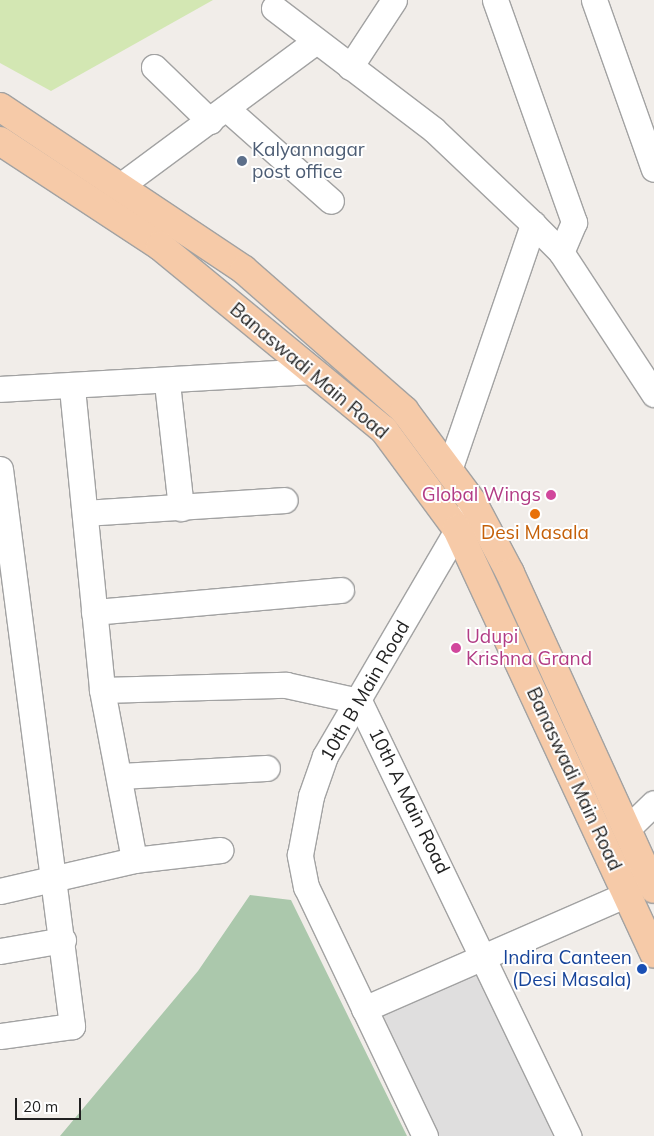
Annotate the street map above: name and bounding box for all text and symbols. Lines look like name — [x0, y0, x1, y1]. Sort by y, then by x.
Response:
place label: Kalyannagar post office — [252, 139, 365, 183]
marker: Kalyannagar post office — [236, 155, 248, 167]
street label: Banaswadi Main Road — [225, 298, 393, 444]
place label: Global Wings — [422, 484, 541, 506]
marker: Global Wings — [545, 489, 557, 501]
marker: Desi Masala — [529, 508, 541, 520]
place label: Desi Masala — [481, 522, 589, 544]
street label: 10th B Main Road — [316, 617, 414, 765]
place label: Udupi Krishna Grand — [466, 626, 592, 670]
marker: Udupi Krishna Grand — [450, 642, 462, 654]
street label: Banaswadi Main Road — [521, 684, 627, 874]
street label: 10th A Main Road — [364, 724, 454, 878]
place label: Indira Canteen (Desi Masala) — [503, 947, 632, 991]
marker: Indira Canteen (Desi Masala) — [636, 963, 648, 975]
scale bar — [18, 1088, 84, 1120]
text: 20 m — [23, 1097, 58, 1116]

